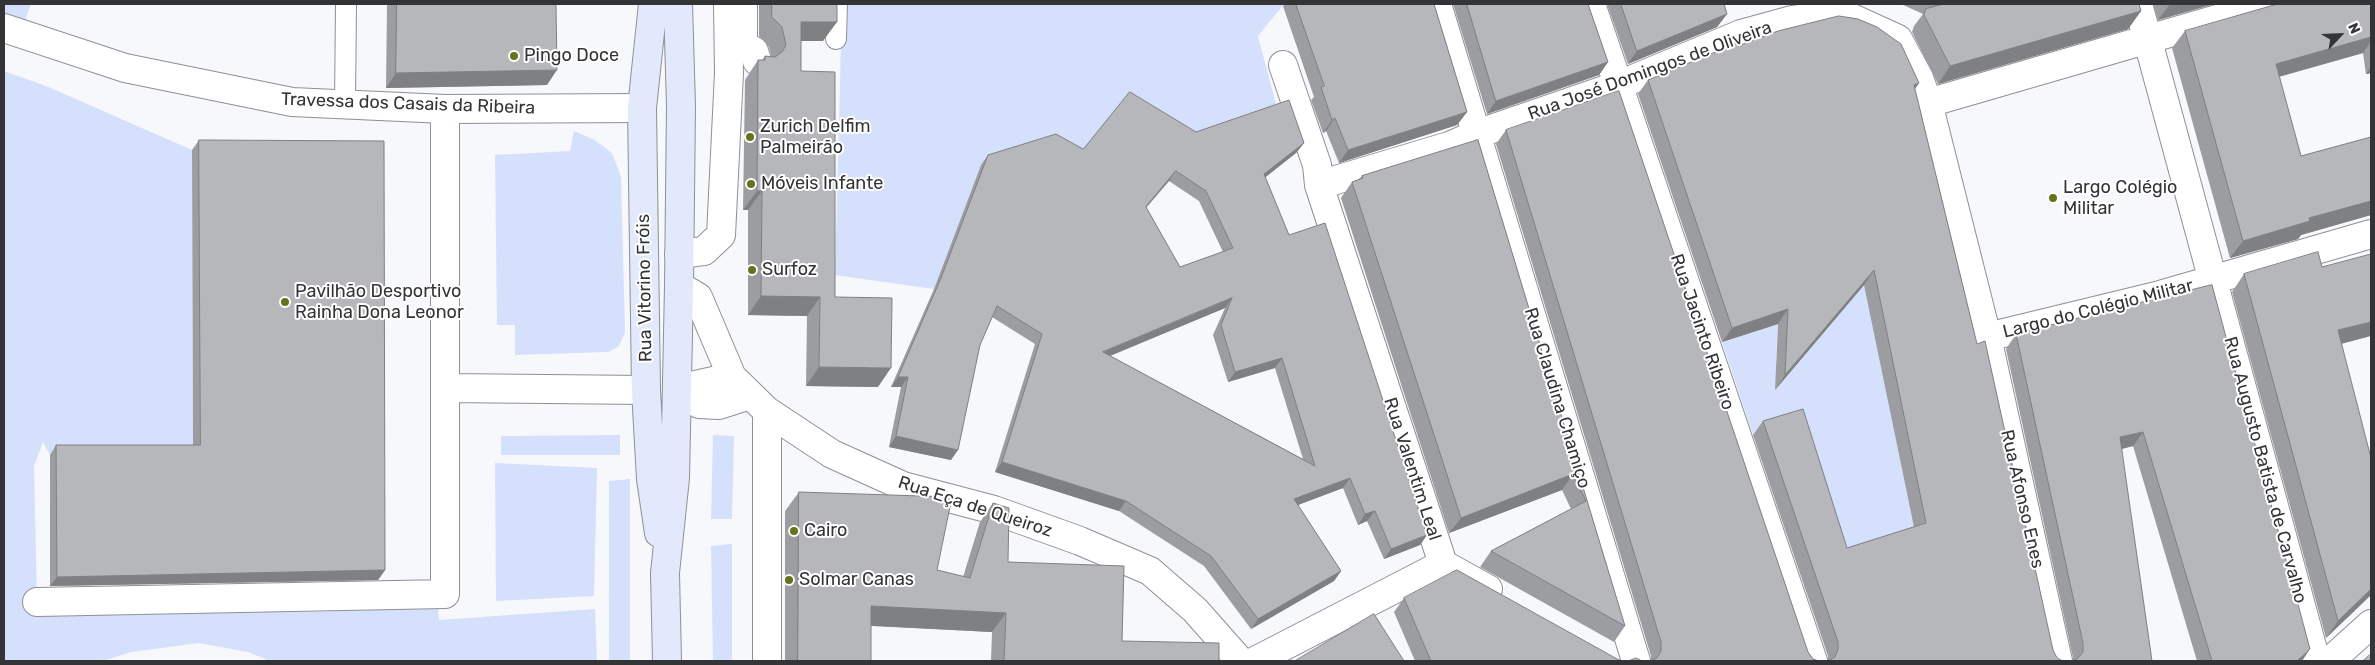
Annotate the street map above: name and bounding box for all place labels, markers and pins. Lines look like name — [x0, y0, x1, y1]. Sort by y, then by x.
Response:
place label: Pingo Doce — [524, 45, 619, 67]
marker: Pingo Doce — [508, 50, 520, 62]
place label: Zurich Delfim Palmeirão — [760, 116, 871, 158]
marker: Zurich Delfim Palmeirão — [744, 131, 756, 143]
place label: Móveis Infante — [761, 173, 883, 195]
place label: Largo Colégio Militar — [2063, 177, 2177, 220]
marker: Móveis Infante — [745, 178, 757, 190]
marker: Largo Colégio Militar — [2047, 192, 2059, 204]
place label: Surfoz — [762, 259, 817, 281]
marker: Surfoz — [746, 264, 758, 276]
place label: Pavilhão Desportivo Rainha Dona Leonor — [295, 281, 464, 324]
marker: Pavilhão Desportivo Rainha Dona Leonor — [279, 296, 291, 308]
place label: Cairo — [804, 520, 847, 542]
marker: Cairo — [788, 525, 800, 537]
place label: Solmar Canas — [799, 569, 914, 591]
marker: Solmar Canas — [783, 574, 795, 586]

